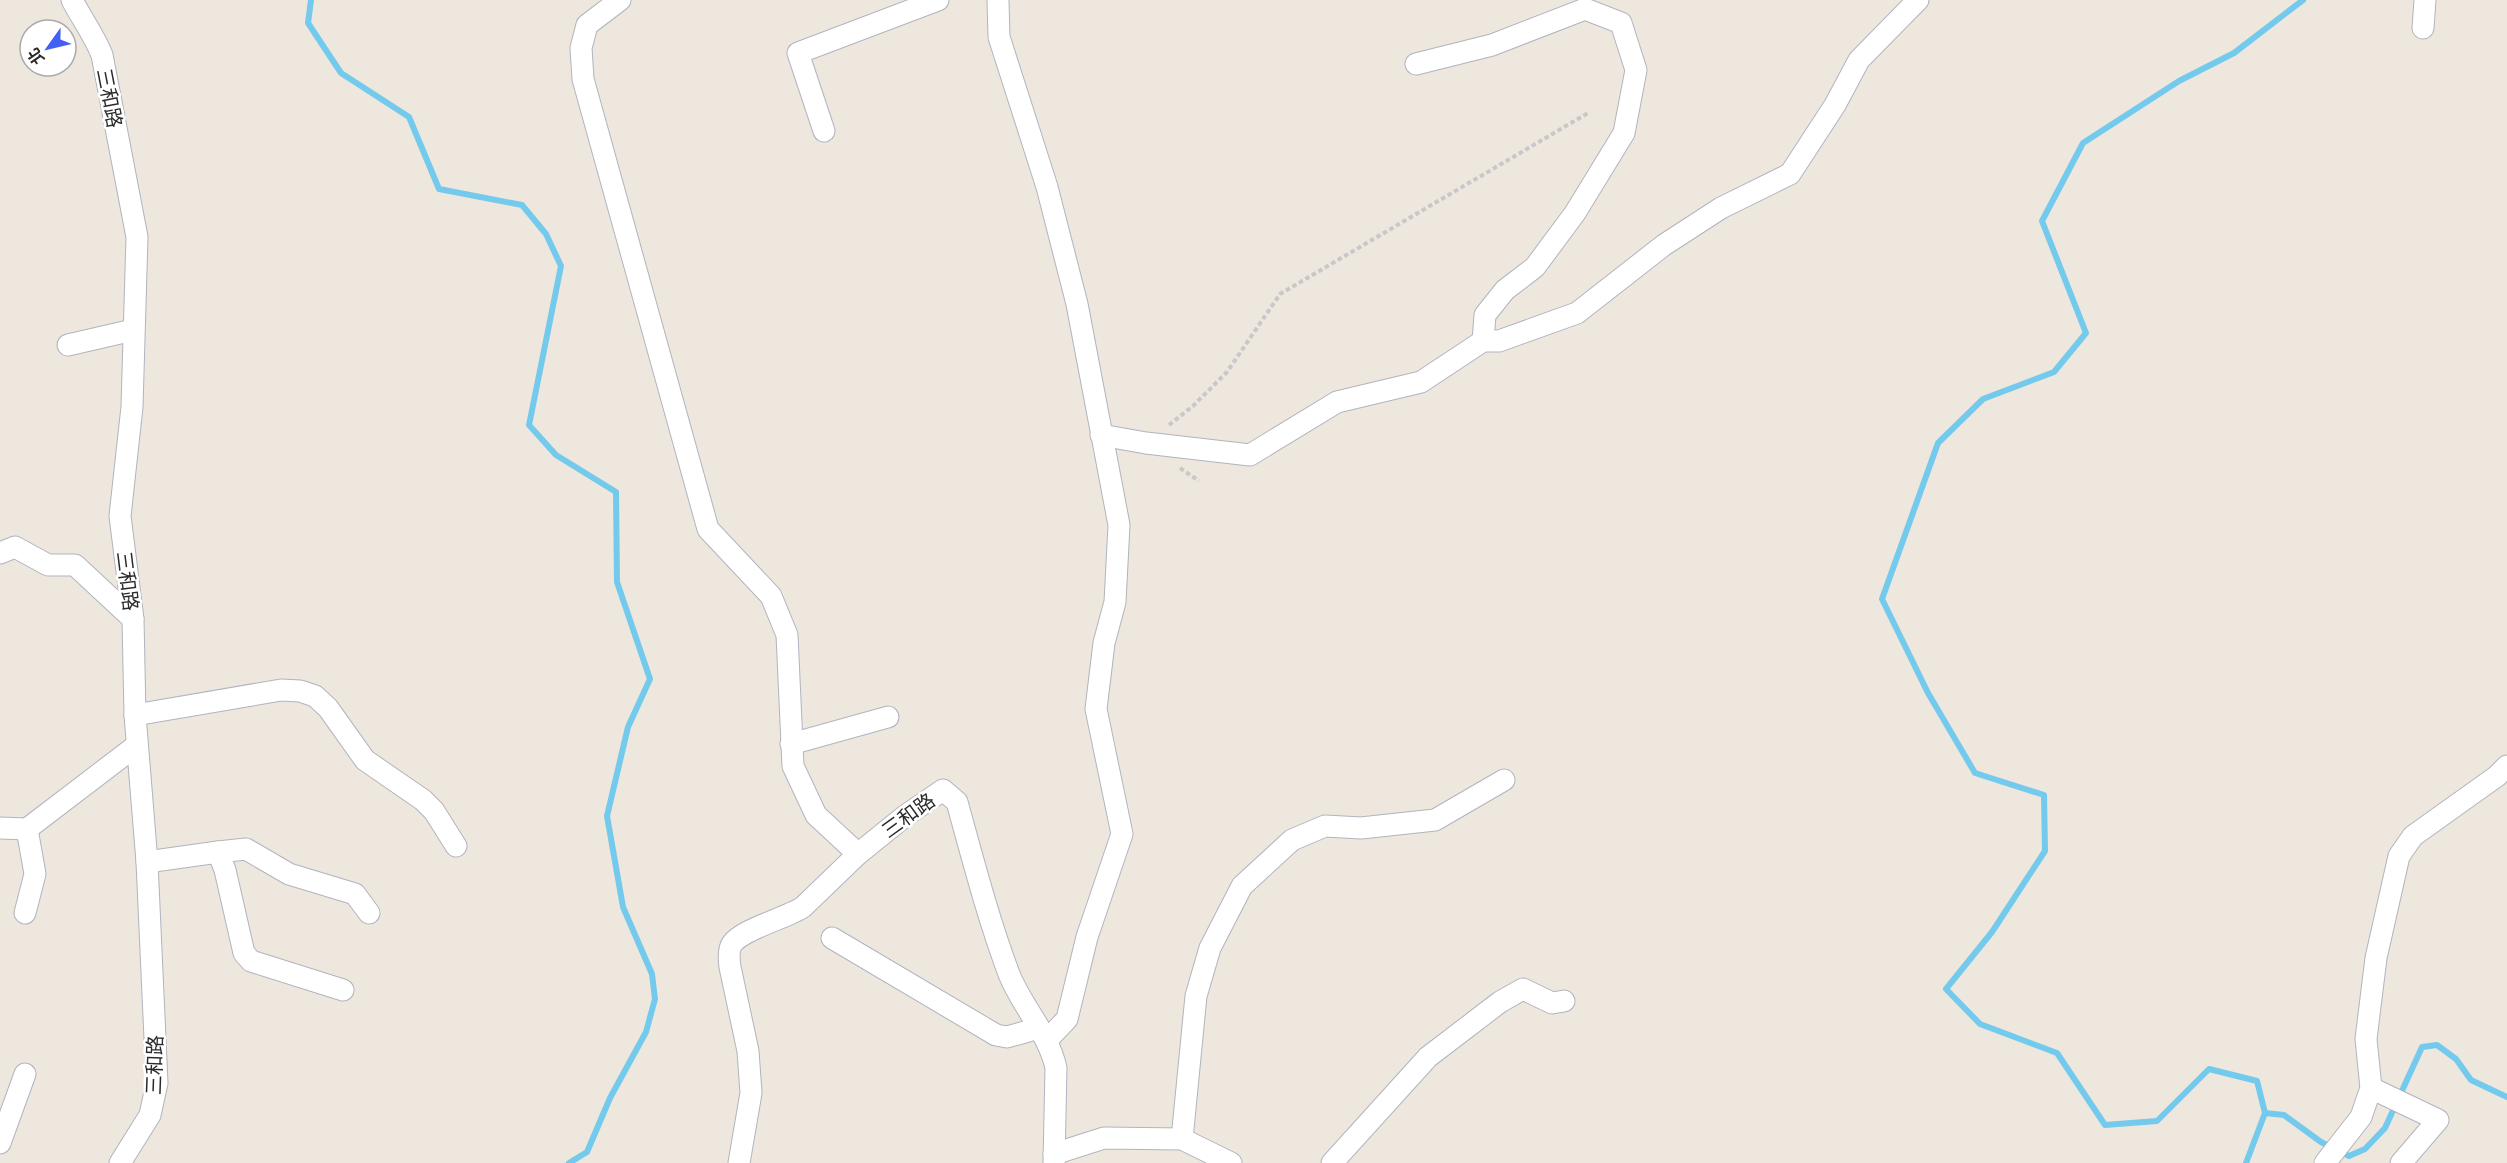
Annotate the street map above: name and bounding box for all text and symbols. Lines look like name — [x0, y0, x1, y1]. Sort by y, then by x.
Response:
north arrow — [18, 18, 78, 78]
text: 北 — [22, 44, 49, 69]
street label: 三和路 — [91, 66, 129, 130]
street label: 三和路 — [111, 550, 145, 612]
street label: 三和路 — [876, 786, 940, 844]
street label: 三和路 — [139, 1035, 169, 1095]

